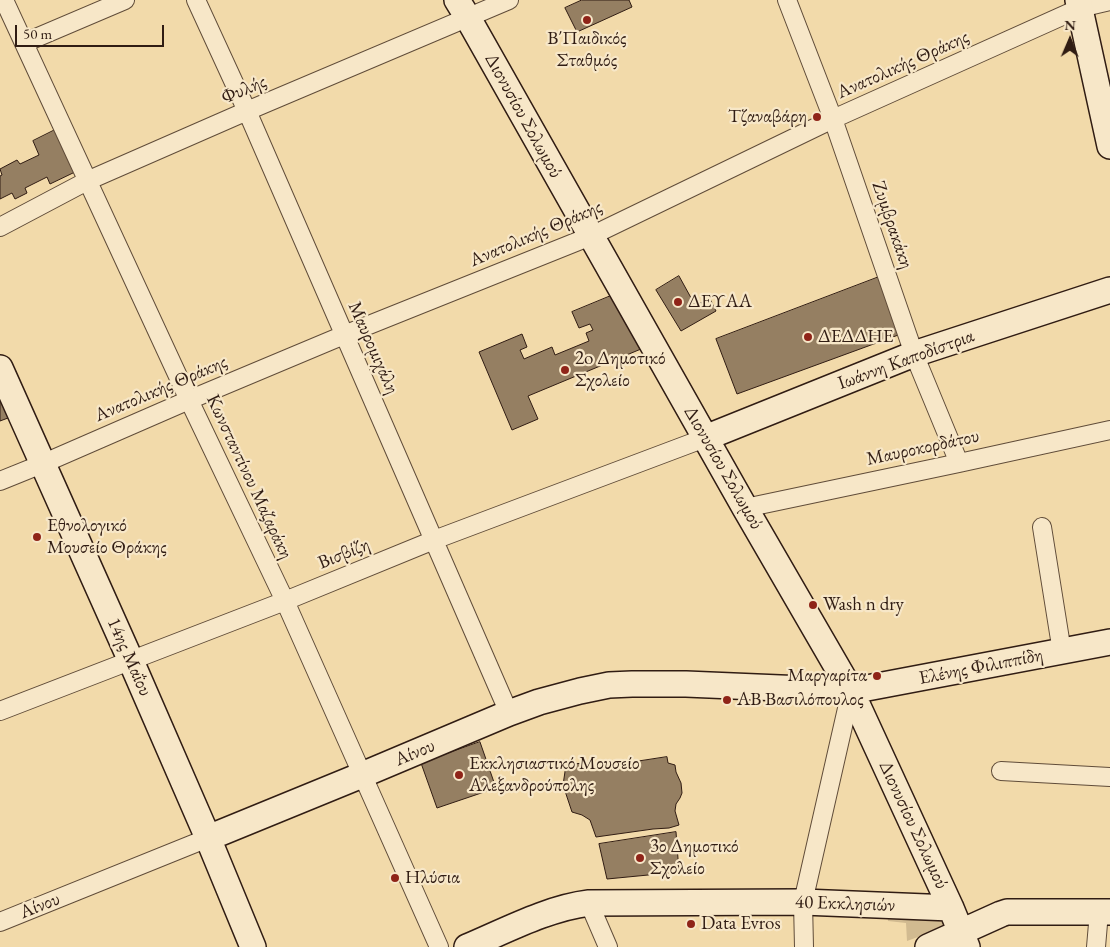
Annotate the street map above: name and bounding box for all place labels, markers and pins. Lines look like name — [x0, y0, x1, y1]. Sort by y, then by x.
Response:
marker: Β΄Παιδικός Σταθμός — [581, 14, 593, 26]
place label: Β΄Παιδικός Σταθμός — [547, 28, 627, 72]
place label: Τζαναβάρη — [728, 106, 807, 128]
marker: Τζαναβάρη — [811, 111, 823, 123]
place label: ΔΕΥΑΑ — [688, 291, 752, 313]
marker: ΔΕΥΑΑ — [672, 296, 684, 308]
place label: ΔΕΔΔΗΕ — [818, 326, 893, 348]
marker: ΔΕΔΔΗΕ — [802, 331, 814, 343]
place label: 2o Δημοτικό Σχολείο — [575, 348, 666, 392]
marker: 2o Δημοτικό Σχολείο — [559, 364, 571, 376]
place label: Εθνολογικό Μουσείο Θράκης — [47, 515, 167, 559]
marker: Εθνολογικό Μουσείο Θράκης — [31, 531, 43, 543]
place label: Wash n dry — [823, 594, 904, 616]
marker: Wash n dry — [807, 599, 819, 611]
place label: Μαργαρίτα — [787, 665, 867, 687]
marker: Μαργαρίτα — [871, 670, 883, 682]
place label: ΑΒ Βασιλόπουλος — [737, 689, 864, 711]
marker: ΑΒ Βασιλόπουλος — [721, 694, 733, 706]
place label: Εκκλησιαστικό Μουσείο Αλεξανδρούπολης — [469, 753, 640, 797]
marker: Εκκλησιαστικό Μουσείο Αλεξανδρούπολης — [453, 769, 465, 781]
place label: 3ο Δημοτικό Σχολείο — [650, 836, 739, 880]
marker: 3ο Δημοτικό Σχολείο — [634, 852, 646, 864]
place label: Ηλύσια — [405, 867, 460, 889]
marker: Ηλύσια — [389, 872, 401, 884]
place label: Data Evros — [701, 913, 781, 935]
marker: Data Evros — [685, 918, 697, 930]

